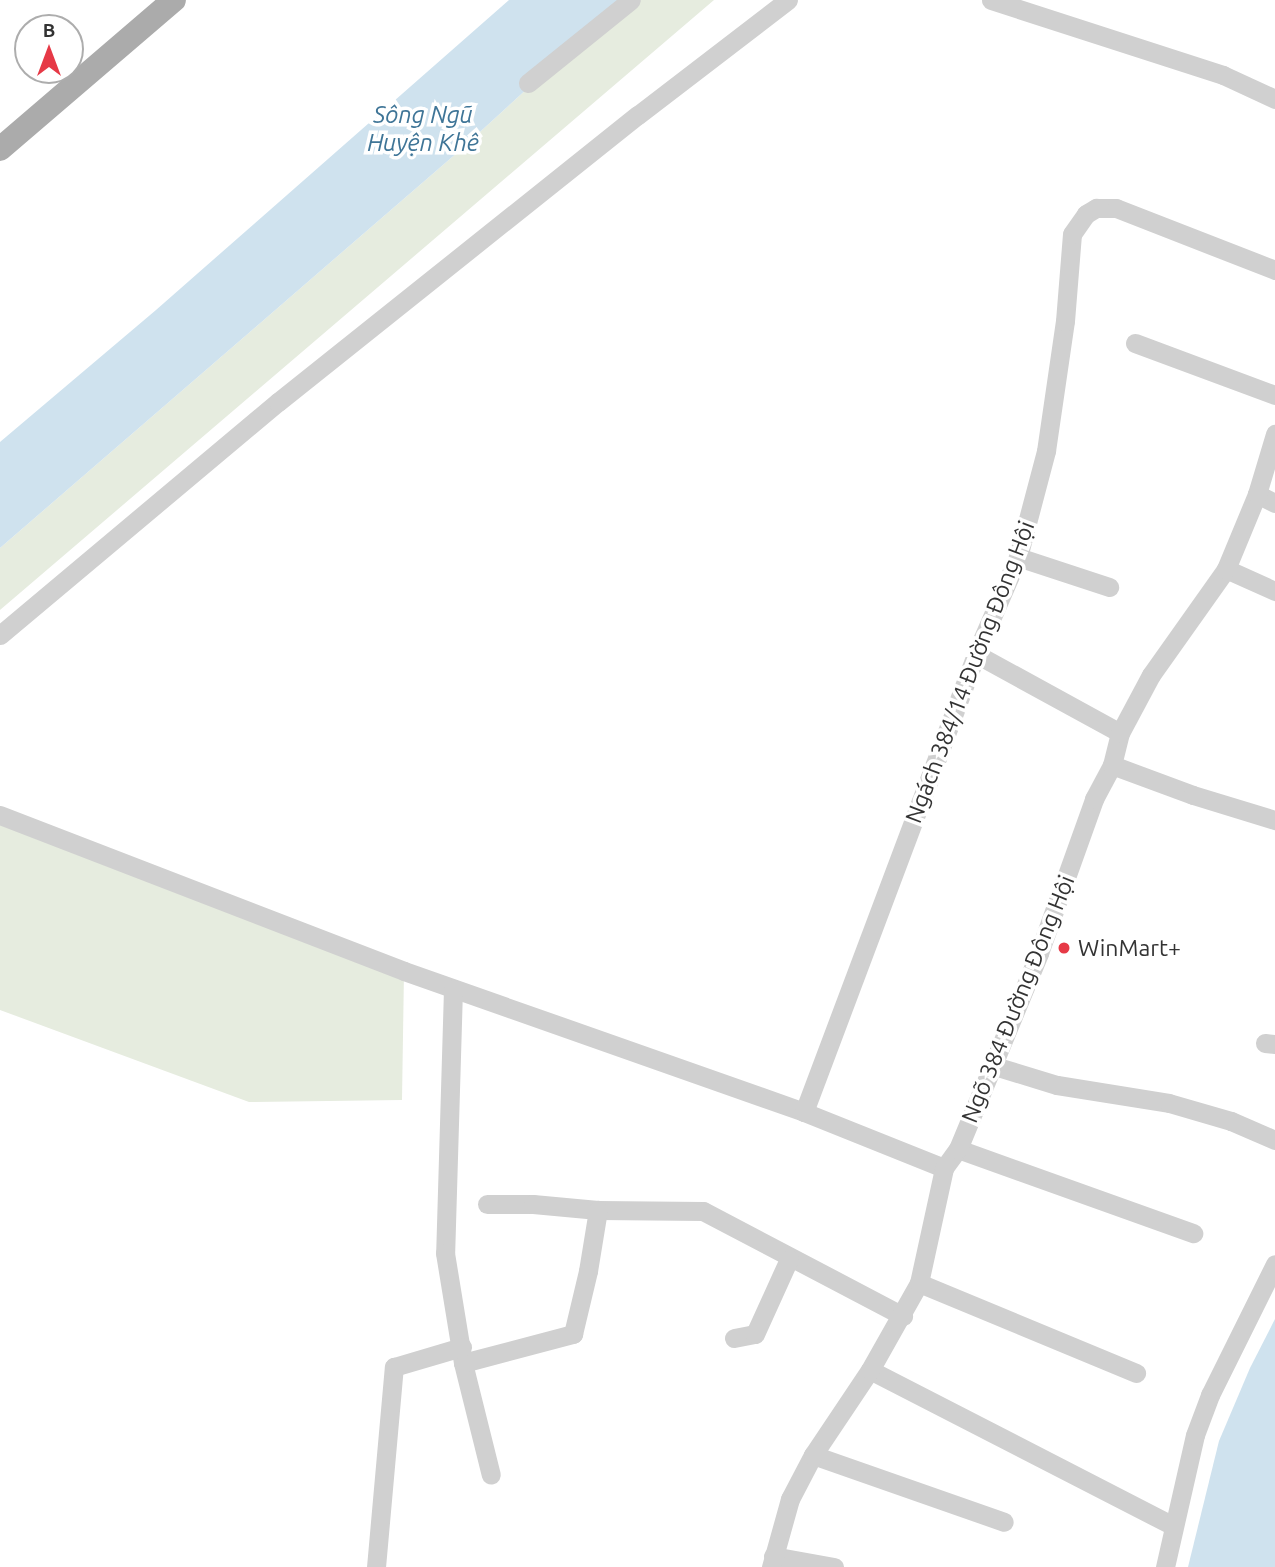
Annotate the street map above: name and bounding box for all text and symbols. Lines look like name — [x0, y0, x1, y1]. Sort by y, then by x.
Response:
north arrow — [14, 14, 84, 84]
text: B — [43, 19, 55, 41]
water label: Sông Ngũ Huyện Khê — [367, 101, 479, 157]
street label: Ngách 384/14 Đường Đông Hội — [900, 517, 1040, 827]
street label: Ngõ 384 Đường Đông Hội — [956, 871, 1080, 1127]
place label: WinMart+ — [1078, 934, 1181, 962]
marker: WinMart+ — [1056, 940, 1072, 956]

